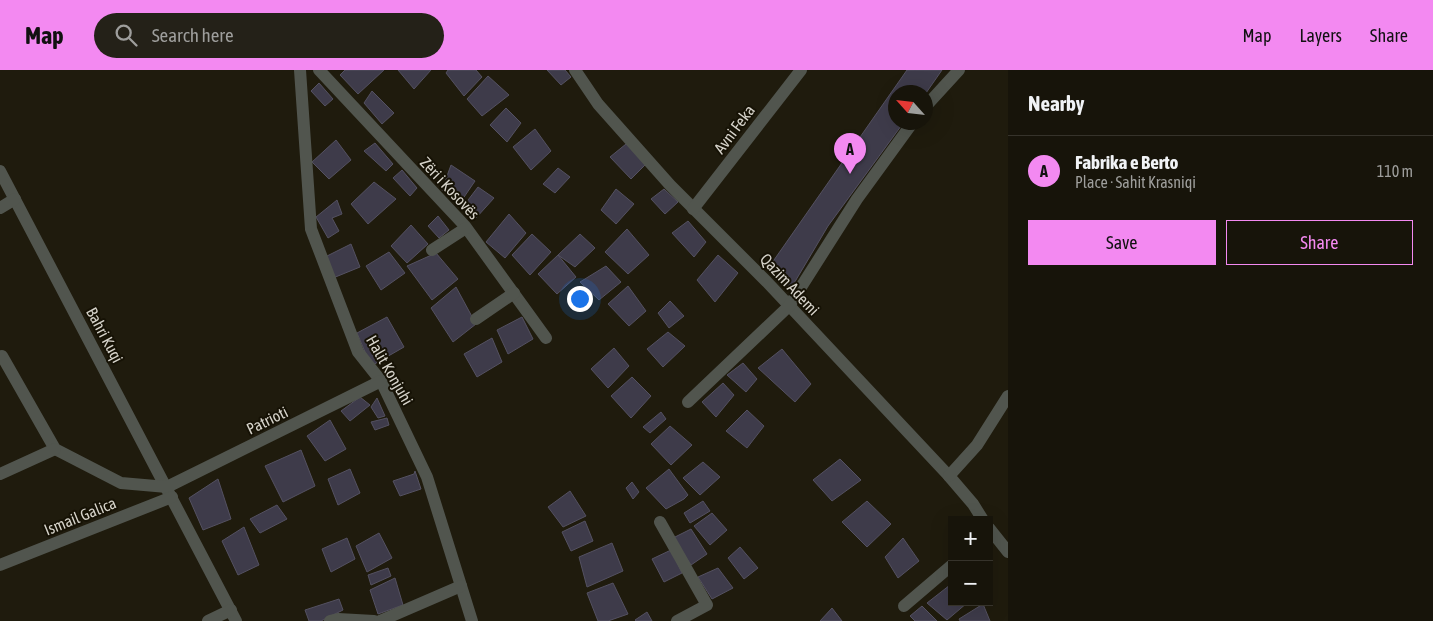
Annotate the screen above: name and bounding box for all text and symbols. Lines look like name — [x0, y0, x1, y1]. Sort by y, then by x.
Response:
search box — [94, 13, 444, 58]
icon: search — [112, 21, 140, 49]
text: Map — [25, 22, 64, 49]
text: Search here — [152, 24, 234, 46]
text: Map — [1242, 25, 1271, 46]
text: Layers — [1299, 25, 1342, 46]
text: Share — [1370, 25, 1408, 46]
north arrow — [888, 85, 933, 130]
text: Nearby — [1028, 91, 1084, 115]
street label: Avni Feka — [710, 101, 758, 157]
pin: A — [834, 133, 866, 174]
text: Fabrika e Berto — [1075, 151, 1178, 173]
street label: Zëri i Kosovës — [417, 153, 484, 223]
text: A — [1040, 162, 1048, 180]
text: 110 m — [1377, 162, 1413, 180]
text: Place · Sahit Krasniqi — [1075, 173, 1196, 191]
button: Save — [1028, 220, 1216, 265]
button: Share — [1226, 220, 1413, 265]
street label: Qazim Ademi — [757, 249, 823, 319]
your location — [567, 286, 593, 312]
street label: Bahri Kuqi — [82, 304, 127, 366]
street label: Halit Konjuhi — [362, 332, 417, 408]
street label: Patrioti — [243, 402, 291, 438]
street label: Ismail Galica — [41, 493, 119, 539]
map controls — [948, 516, 993, 606]
button: + — [948, 516, 993, 561]
button: − — [948, 561, 993, 606]

